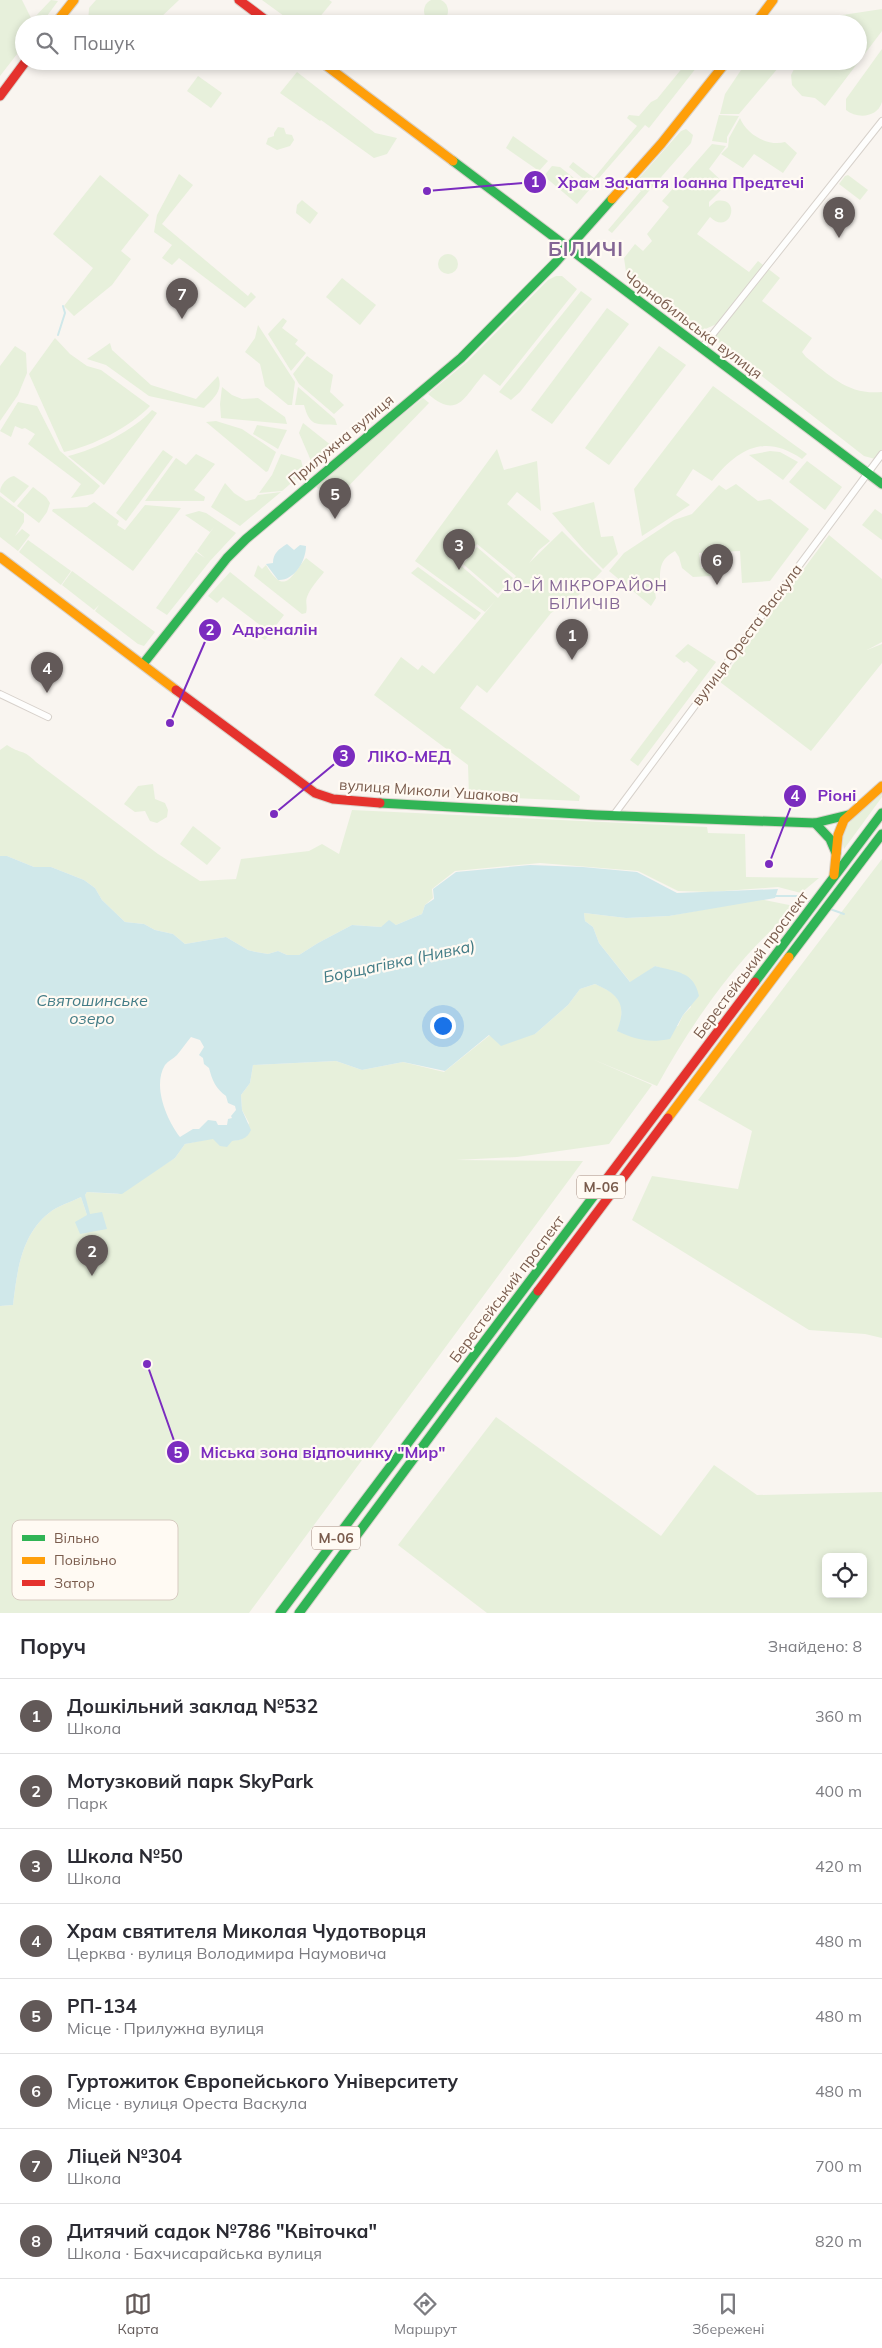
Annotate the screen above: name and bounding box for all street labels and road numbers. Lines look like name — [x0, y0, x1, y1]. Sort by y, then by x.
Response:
street label: Чорнобильська вулиця — [620, 266, 766, 383]
street label: Прилужна вулиця — [284, 390, 397, 489]
street label: вулиця Ореста Васкула — [687, 560, 806, 709]
street label: вулиця Миколи Ушакова — [339, 775, 520, 806]
street label: Берестейський проспект — [689, 887, 812, 1042]
road number: М-06 — [577, 1176, 625, 1198]
street label: Берестейський проспект — [445, 1211, 568, 1366]
road number: М-06 — [312, 1526, 360, 1550]

